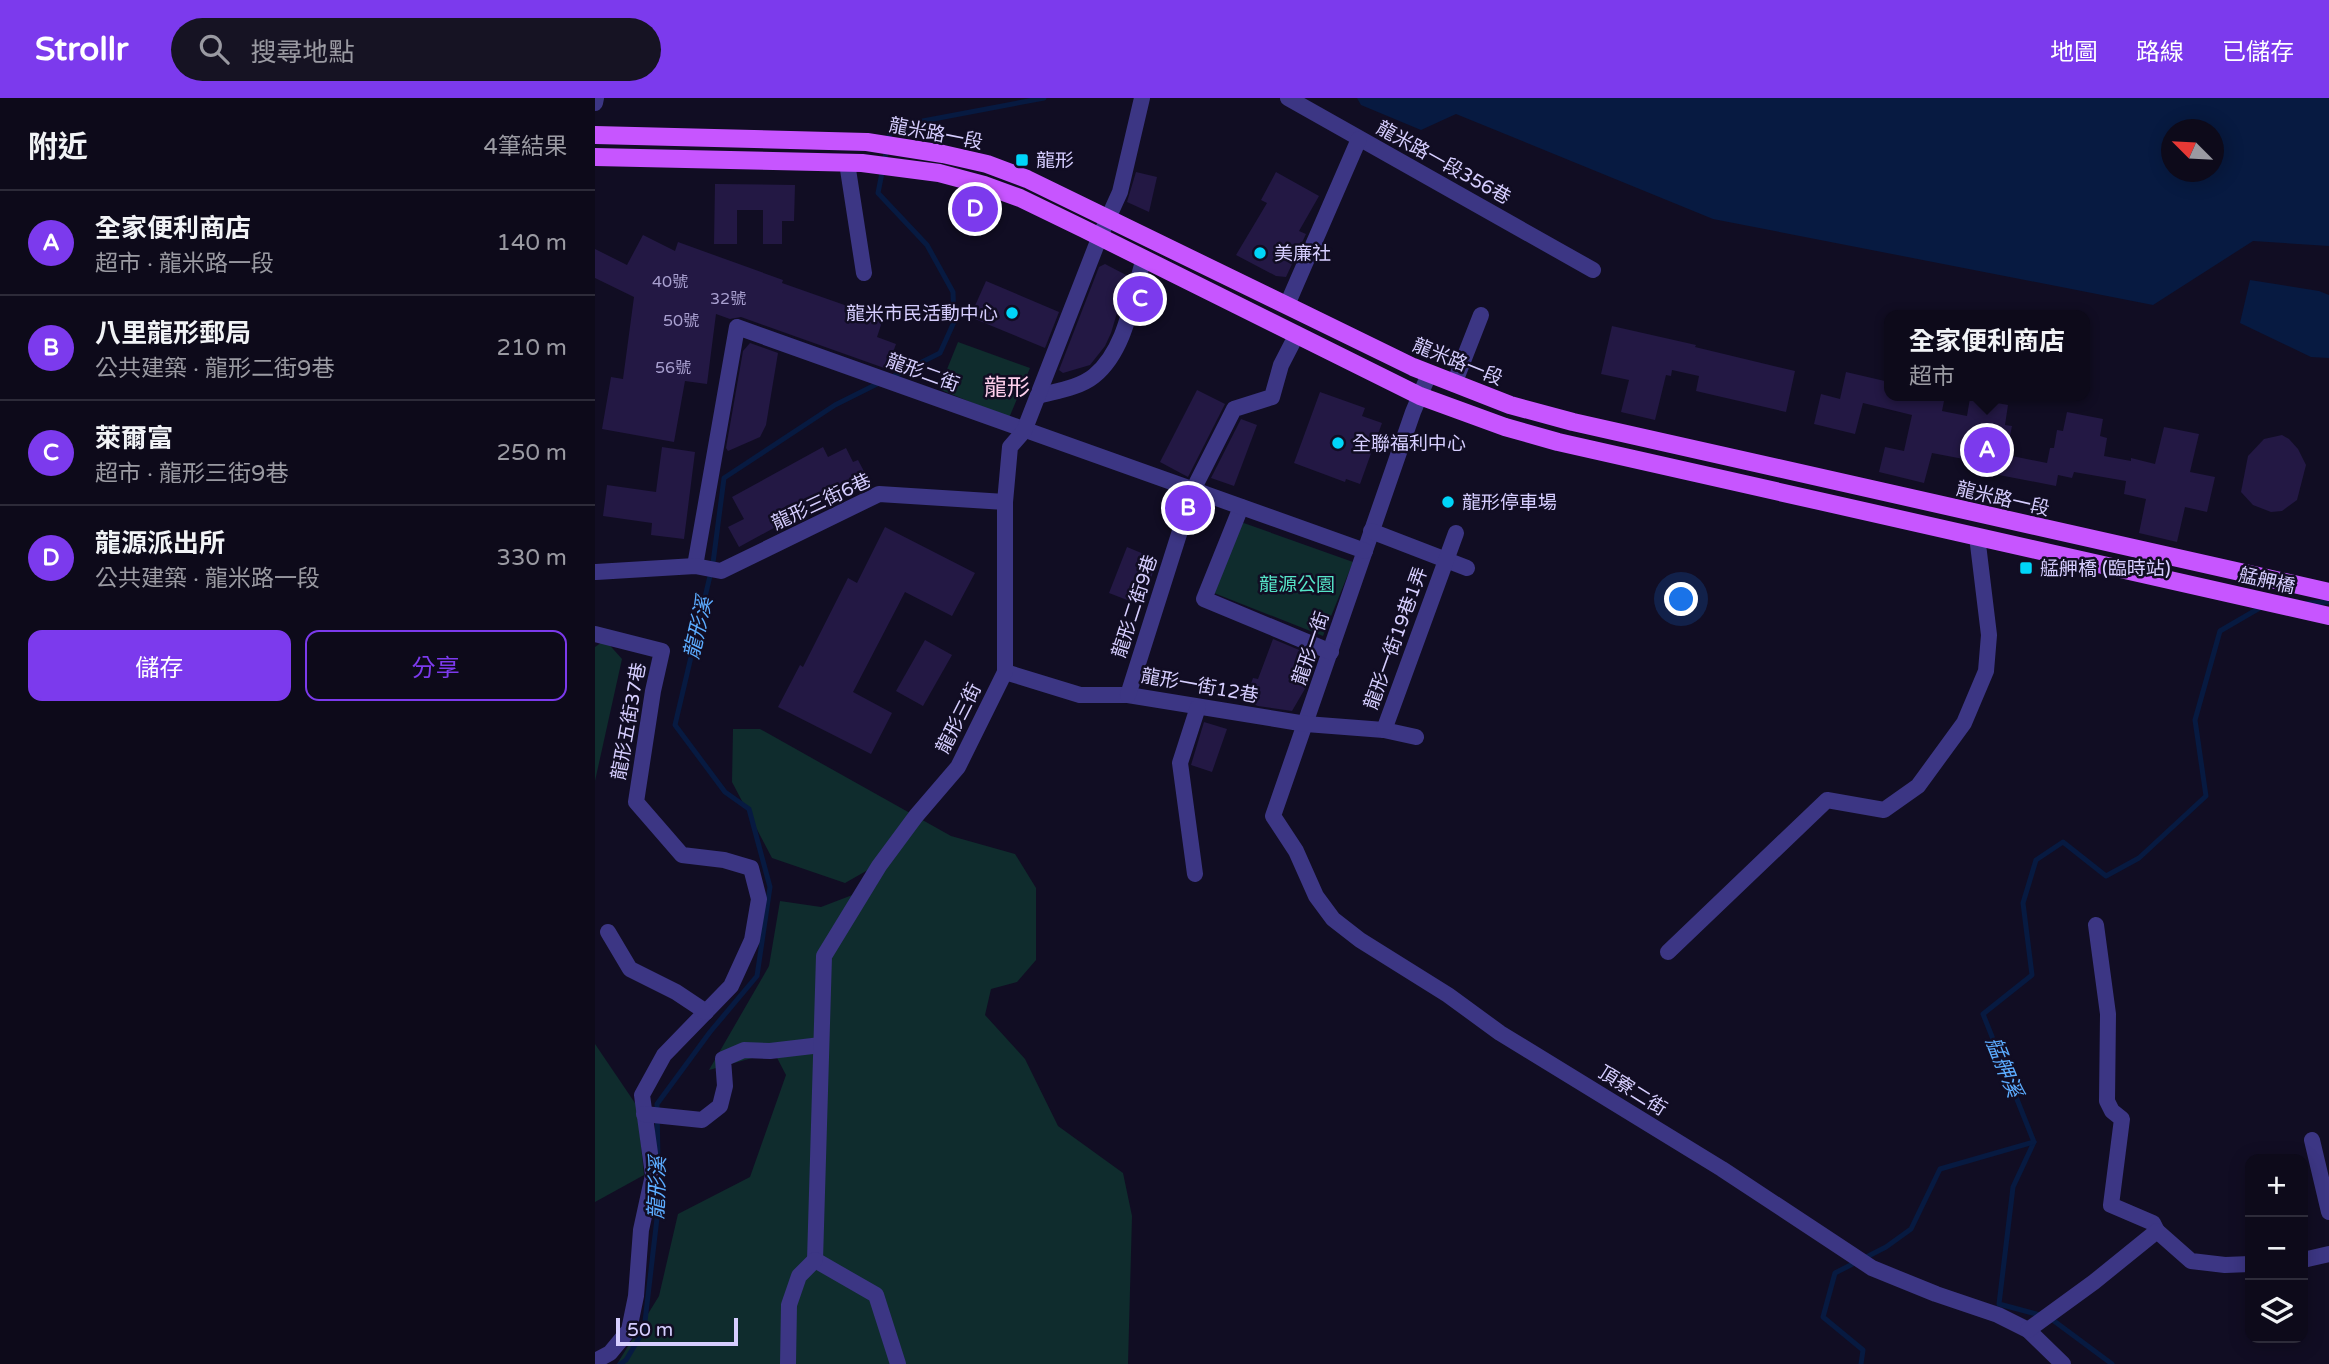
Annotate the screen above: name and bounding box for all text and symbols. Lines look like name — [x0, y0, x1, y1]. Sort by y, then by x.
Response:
search box — [171, 18, 661, 81]
text: Strollr — [35, 30, 129, 69]
icon: search — [195, 30, 233, 68]
text: 搜尋地點 — [251, 37, 355, 68]
text: 地圖 — [2050, 38, 2098, 67]
text: 路線 — [2136, 38, 2184, 67]
text: 已儲存 — [2222, 38, 2294, 67]
street label: 龍米路一段 — [887, 114, 985, 154]
street label: 龍米路一段356巷 — [1373, 117, 1514, 209]
north arrow — [2161, 119, 2224, 182]
text: 附近 — [28, 129, 88, 166]
text: 4筆結果 — [484, 133, 567, 161]
place label: 龍形 — [1036, 150, 1074, 172]
marker: 龍形 — [1014, 152, 1030, 168]
pin: D — [952, 183, 998, 235]
text: 全家便利商店 — [95, 213, 251, 244]
text: A — [42, 229, 60, 257]
text: 140 m — [497, 229, 567, 257]
place label: 美廉社 — [1274, 243, 1331, 265]
marker: 美廉社 — [1252, 245, 1268, 261]
text: 超市 · 龍米路一段 — [95, 250, 274, 278]
house number: 40號 — [652, 272, 688, 292]
pin: C — [1117, 273, 1163, 325]
house number: 32號 — [710, 289, 746, 309]
place label: 龍米市民活動中心 — [846, 303, 998, 325]
marker: 龍米市民活動中心 — [1004, 305, 1020, 321]
popup — [1884, 310, 2090, 401]
house number: 50號 — [663, 311, 699, 331]
text: 八里龍形郵局 — [95, 318, 251, 349]
text: 全家便利商店 — [1909, 326, 2065, 357]
text: B — [43, 334, 59, 362]
text: 210 m — [497, 334, 567, 362]
street label: 龍米路一段 — [1409, 334, 1506, 390]
street label: 龍形二街 — [883, 350, 962, 396]
text: 公共建築 · 龍形二街9巷 — [95, 355, 334, 383]
house number: 56號 — [655, 358, 691, 378]
text: 超市 — [1909, 363, 1955, 391]
district label: 龍形 — [984, 374, 1030, 402]
text: 萊爾富 — [95, 423, 173, 454]
pin: A — [1964, 424, 2010, 476]
place label: 全聯福利中心 — [1352, 433, 1466, 455]
marker: 全聯福利中心 — [1330, 435, 1346, 451]
text: C — [43, 439, 59, 467]
text: 250 m — [497, 439, 567, 467]
text: 超市 · 龍形三街9巷 — [95, 460, 288, 488]
street label: 龍形三街6巷 — [768, 469, 875, 534]
street label: 龍米路一段 — [1954, 478, 2052, 520]
pin: B — [1165, 482, 1211, 534]
place label: 龍形停車場 — [1462, 492, 1557, 514]
marker: 龍形停車場 — [1440, 494, 1456, 510]
text: 龍源派出所 — [95, 528, 225, 559]
text: D — [42, 544, 60, 572]
text: 330 m — [497, 544, 567, 572]
street label: 龍形二街9巷 — [1108, 552, 1162, 661]
place label: 艋舺橋 (臨時站) — [2040, 558, 2171, 580]
marker: 艋舺橋 (臨時站) — [2018, 560, 2034, 576]
street label: 龍形一街19巷1弄 — [1360, 564, 1432, 712]
street label: 艋舺橋 — [2237, 564, 2297, 598]
text: 公共建築 · 龍米路一段 — [95, 565, 320, 593]
park label: 龍源公園 — [1259, 574, 1335, 596]
your location — [1664, 582, 1698, 616]
water label: 龍形溪 — [679, 592, 718, 662]
street label: 龍形一街 — [1288, 609, 1334, 688]
button: 儲存 — [28, 630, 291, 701]
button: 分享 — [305, 630, 567, 701]
street label: 龍形五街37巷 — [608, 661, 650, 782]
street label: 龍形一街12巷 — [1139, 665, 1260, 707]
street label: 龍形三街 — [932, 680, 986, 757]
water label: 艋舺溪 — [1980, 1033, 2028, 1104]
street label: 頂寮二街 — [1594, 1061, 1671, 1120]
water label: 龍形溪 — [644, 1153, 671, 1220]
map controls — [2245, 1154, 2308, 1343]
button: + — [2245, 1154, 2308, 1217]
button: − — [2245, 1217, 2308, 1280]
button: layers — [2245, 1280, 2308, 1343]
scale bar — [616, 1315, 739, 1347]
text: 50 m — [627, 1319, 673, 1341]

